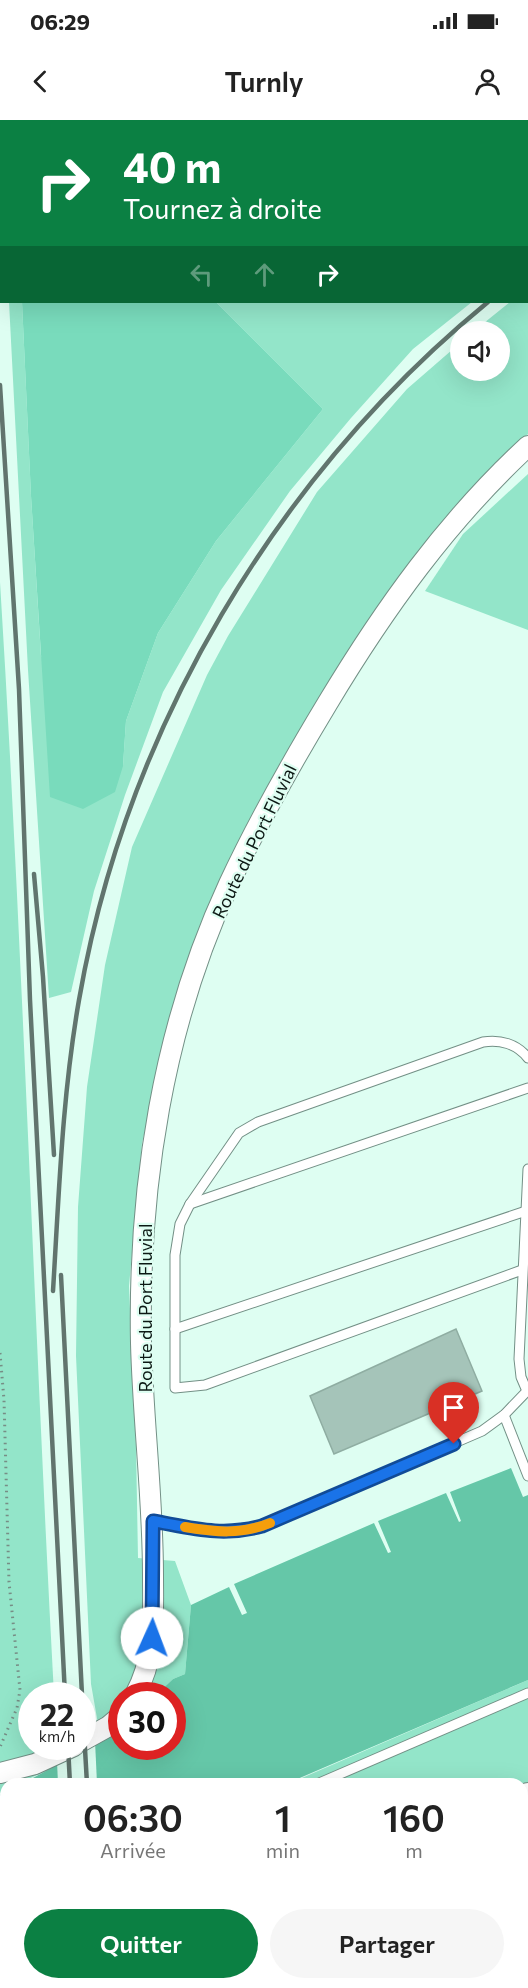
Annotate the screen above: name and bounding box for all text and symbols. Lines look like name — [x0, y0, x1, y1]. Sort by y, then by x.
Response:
text: 06:29 — [30, 8, 90, 35]
icon: back — [24, 65, 57, 98]
text: Turnly — [224, 65, 304, 98]
icon: person — [471, 65, 504, 98]
text: 40 m — [123, 140, 221, 192]
icon: right — [24, 144, 102, 222]
text: Tournez à droite — [123, 192, 322, 225]
icon: left — [185, 258, 218, 291]
icon: ahead — [248, 258, 281, 291]
icon: right — [311, 258, 344, 291]
map controls — [450, 321, 510, 381]
button: sound — [450, 321, 510, 381]
street label: Route du Port Fluvial — [207, 760, 301, 922]
street label: Route du Port Fluvial — [134, 1224, 156, 1392]
pin — [428, 1382, 479, 1444]
icon: arrive — [437, 1391, 470, 1424]
position arrow — [120, 1606, 184, 1670]
speed limit sign: 30 — [108, 1682, 186, 1760]
text: 22 — [40, 1695, 74, 1732]
text: km/h — [39, 1727, 75, 1745]
text: 06:30 — [83, 1795, 183, 1839]
text: 1 — [275, 1795, 291, 1839]
text: 160 — [383, 1795, 445, 1839]
text: Arrivée — [100, 1838, 166, 1862]
text: min — [266, 1838, 300, 1862]
text: m — [405, 1838, 423, 1862]
button: Quitter — [24, 1909, 258, 1978]
button: Partager — [270, 1909, 504, 1978]

